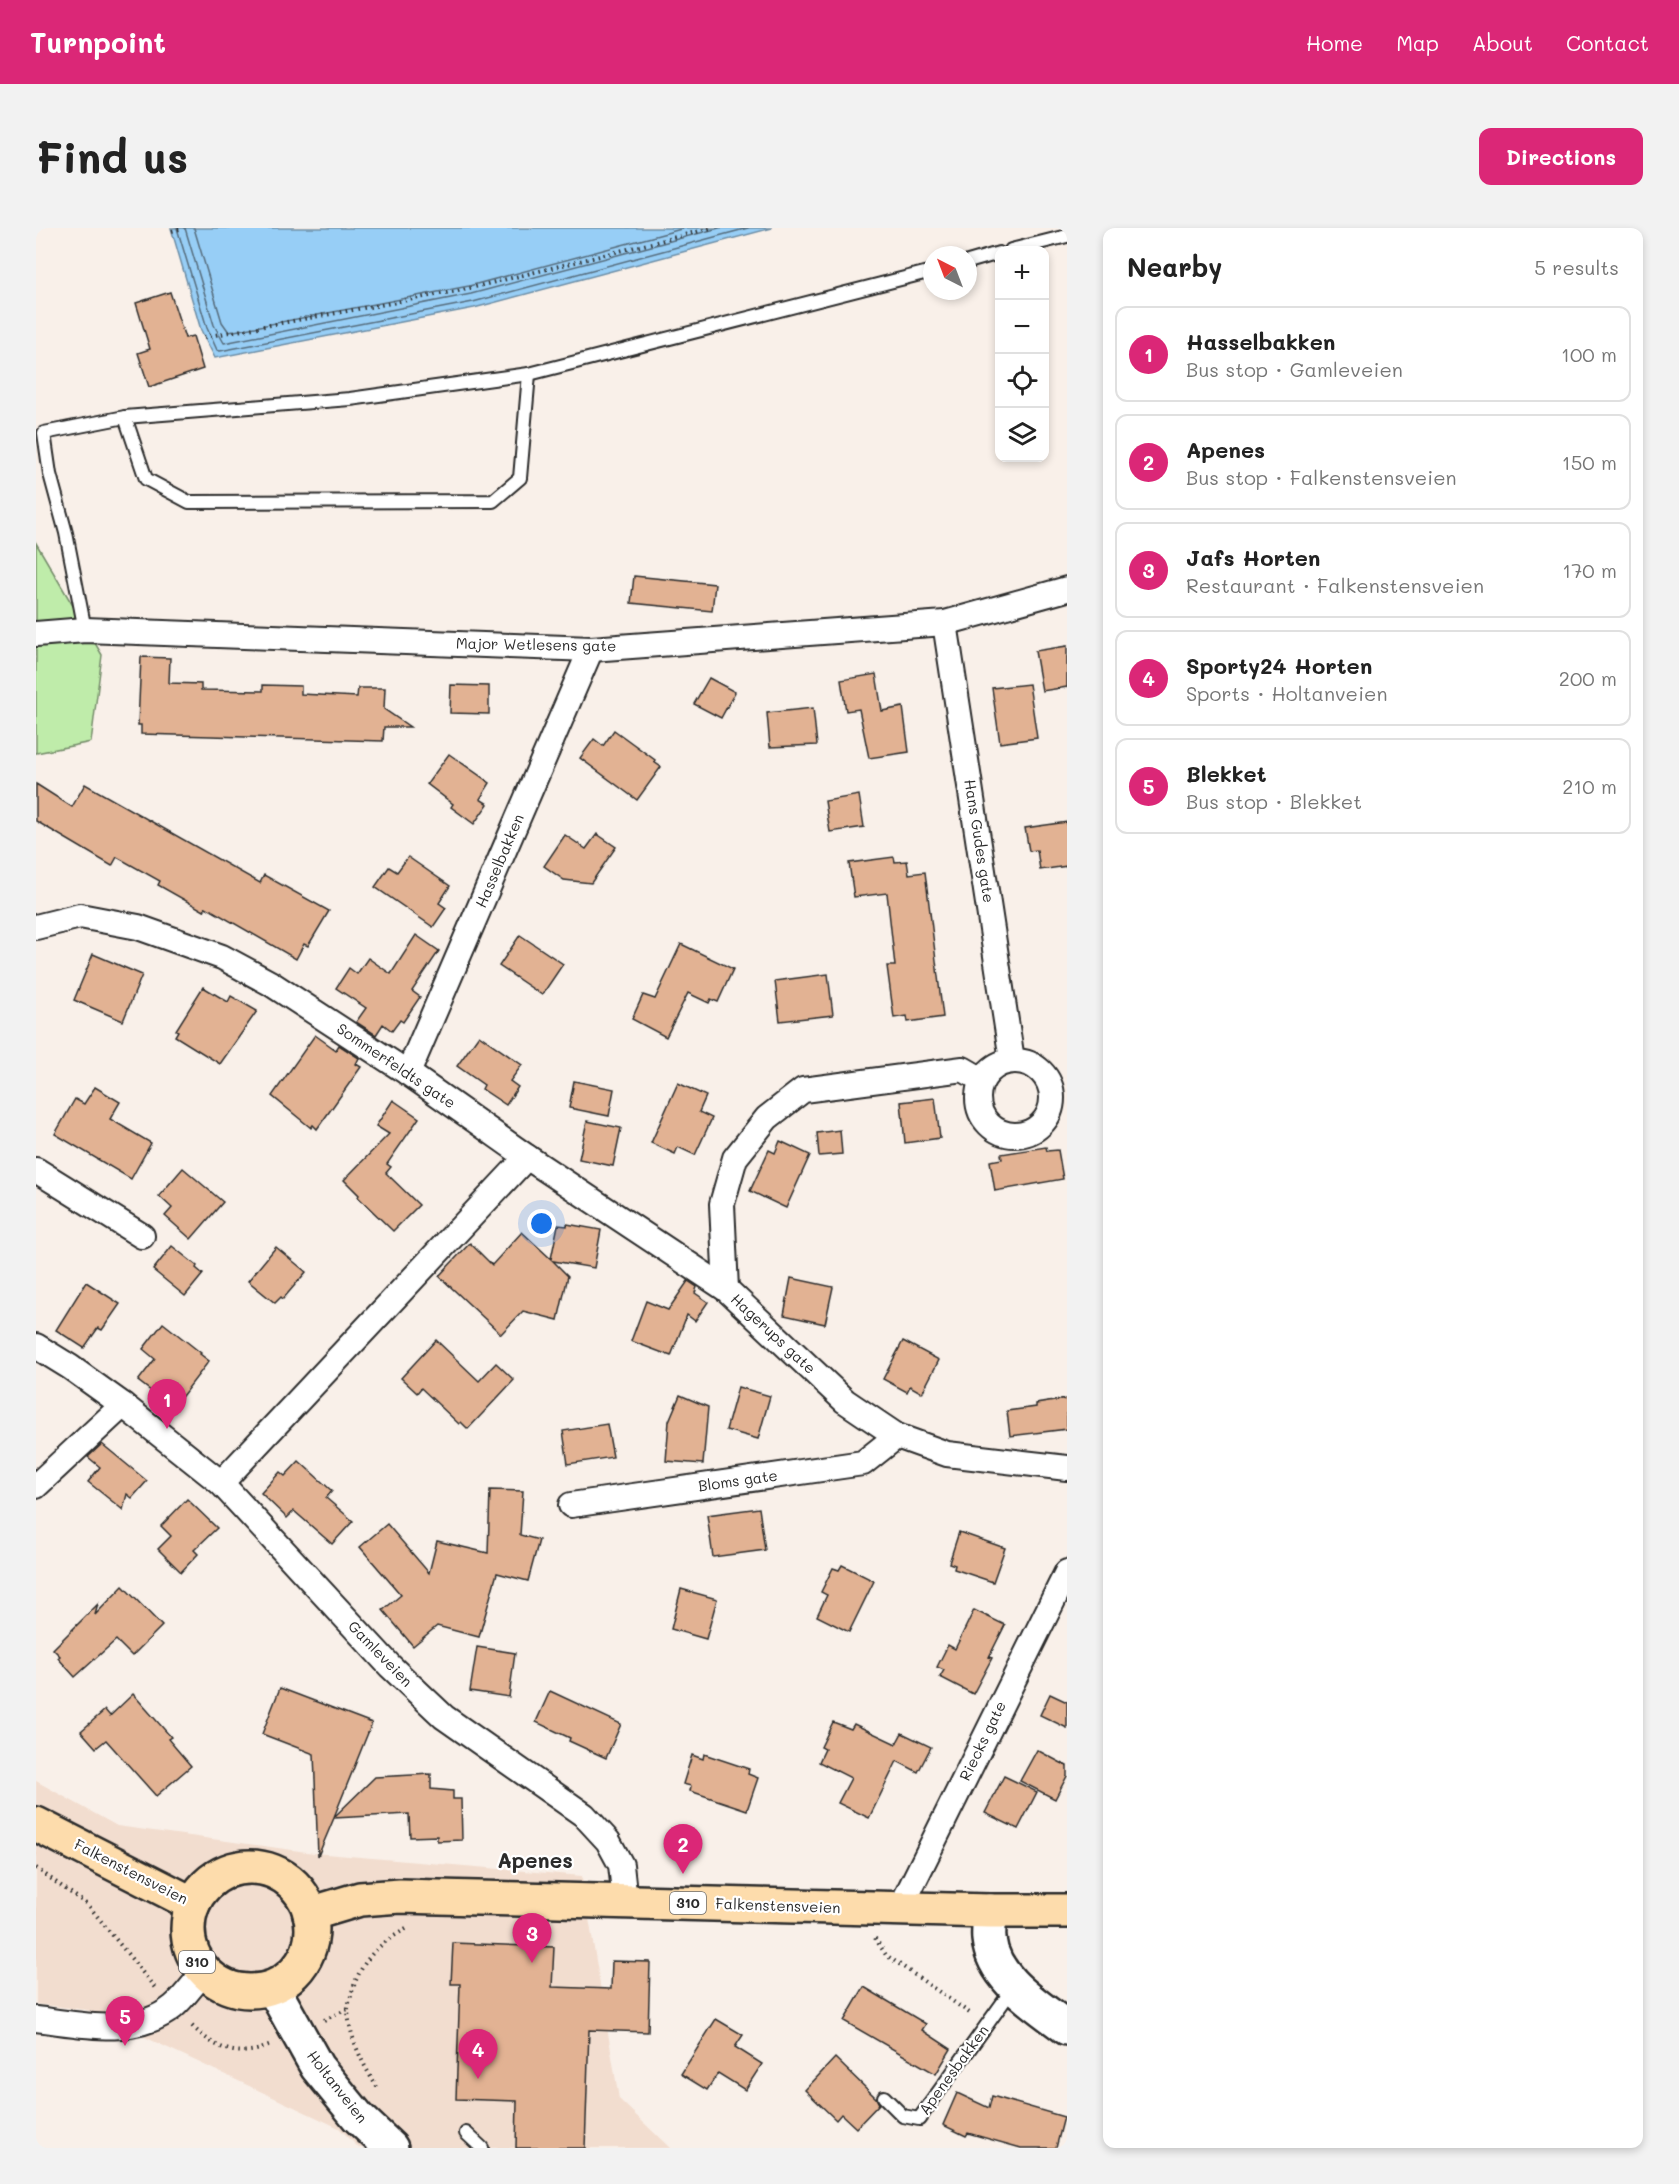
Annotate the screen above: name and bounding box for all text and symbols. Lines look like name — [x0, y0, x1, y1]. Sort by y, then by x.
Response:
text: Turnpoint — [30, 24, 166, 60]
text: Home — [1306, 29, 1363, 56]
text: Map — [1396, 29, 1439, 56]
text: About — [1472, 29, 1533, 56]
text: Contact — [1566, 29, 1649, 56]
button: Directions — [1479, 128, 1643, 185]
text: Find us — [36, 129, 188, 184]
north arrow — [923, 246, 977, 300]
map controls — [995, 246, 1049, 462]
button: + — [995, 246, 1049, 300]
text: Nearby — [1127, 250, 1222, 284]
text: 5 results — [1534, 254, 1619, 280]
button: − — [995, 300, 1049, 354]
text: Hasselbakken — [1186, 327, 1335, 356]
text: 1 — [1144, 341, 1153, 367]
text: 100 m — [1561, 341, 1617, 367]
button: locate — [995, 354, 1049, 408]
text: Bus stop · Gamleveien — [1186, 356, 1403, 382]
button: layers — [995, 408, 1049, 462]
text: Apenes — [1186, 435, 1265, 464]
text: 2 — [1143, 449, 1154, 475]
text: 150 m — [1562, 449, 1617, 475]
text: Bus stop · Falkenstensveien — [1186, 464, 1457, 490]
text: Jafs Horten — [1186, 543, 1320, 572]
text: 3 — [1143, 557, 1155, 583]
text: 170 m — [1562, 557, 1617, 583]
text: Restaurant · Falkenstensveien — [1186, 572, 1484, 598]
street label: Major Wetlesens gate — [456, 633, 616, 655]
text: Sporty24 Horten — [1186, 651, 1372, 680]
text: 4 — [1142, 665, 1155, 691]
text: 200 m — [1559, 665, 1617, 691]
text: Sports · Holtanveien — [1186, 680, 1388, 706]
text: Blekket — [1186, 759, 1266, 788]
text: 5 — [1143, 773, 1154, 799]
text: 210 m — [1562, 773, 1617, 799]
street label: Hans Gudes gate — [960, 778, 1000, 904]
text: Bus stop · Blekket — [1186, 788, 1362, 814]
street label: Hasselbakken — [470, 811, 528, 911]
street label: Sommerfeldts gate — [333, 1018, 460, 1112]
your location — [527, 1209, 556, 1238]
street label: Hagerups gate — [727, 1289, 820, 1378]
pin: 1 — [148, 1380, 186, 1429]
street label: Bloms gate — [697, 1465, 779, 1495]
street label: Gamleveien — [344, 1616, 417, 1691]
street label: Riecks gate — [954, 1697, 1010, 1784]
pin: 2 — [664, 1824, 702, 1874]
street label: Falkenstensveien — [71, 1834, 192, 1908]
district label: Apenes — [497, 1846, 573, 1873]
road number: 310 — [670, 1892, 706, 1914]
street label: Falkenstensveien — [715, 1893, 841, 1917]
pin: 3 — [512, 1914, 552, 1963]
road number: 310 — [179, 1951, 215, 1973]
pin: 5 — [106, 1996, 145, 2046]
street label: Apenesbakken — [914, 2021, 993, 2118]
pin: 4 — [458, 2030, 498, 2079]
street label: Holtanveien — [303, 2046, 372, 2127]

